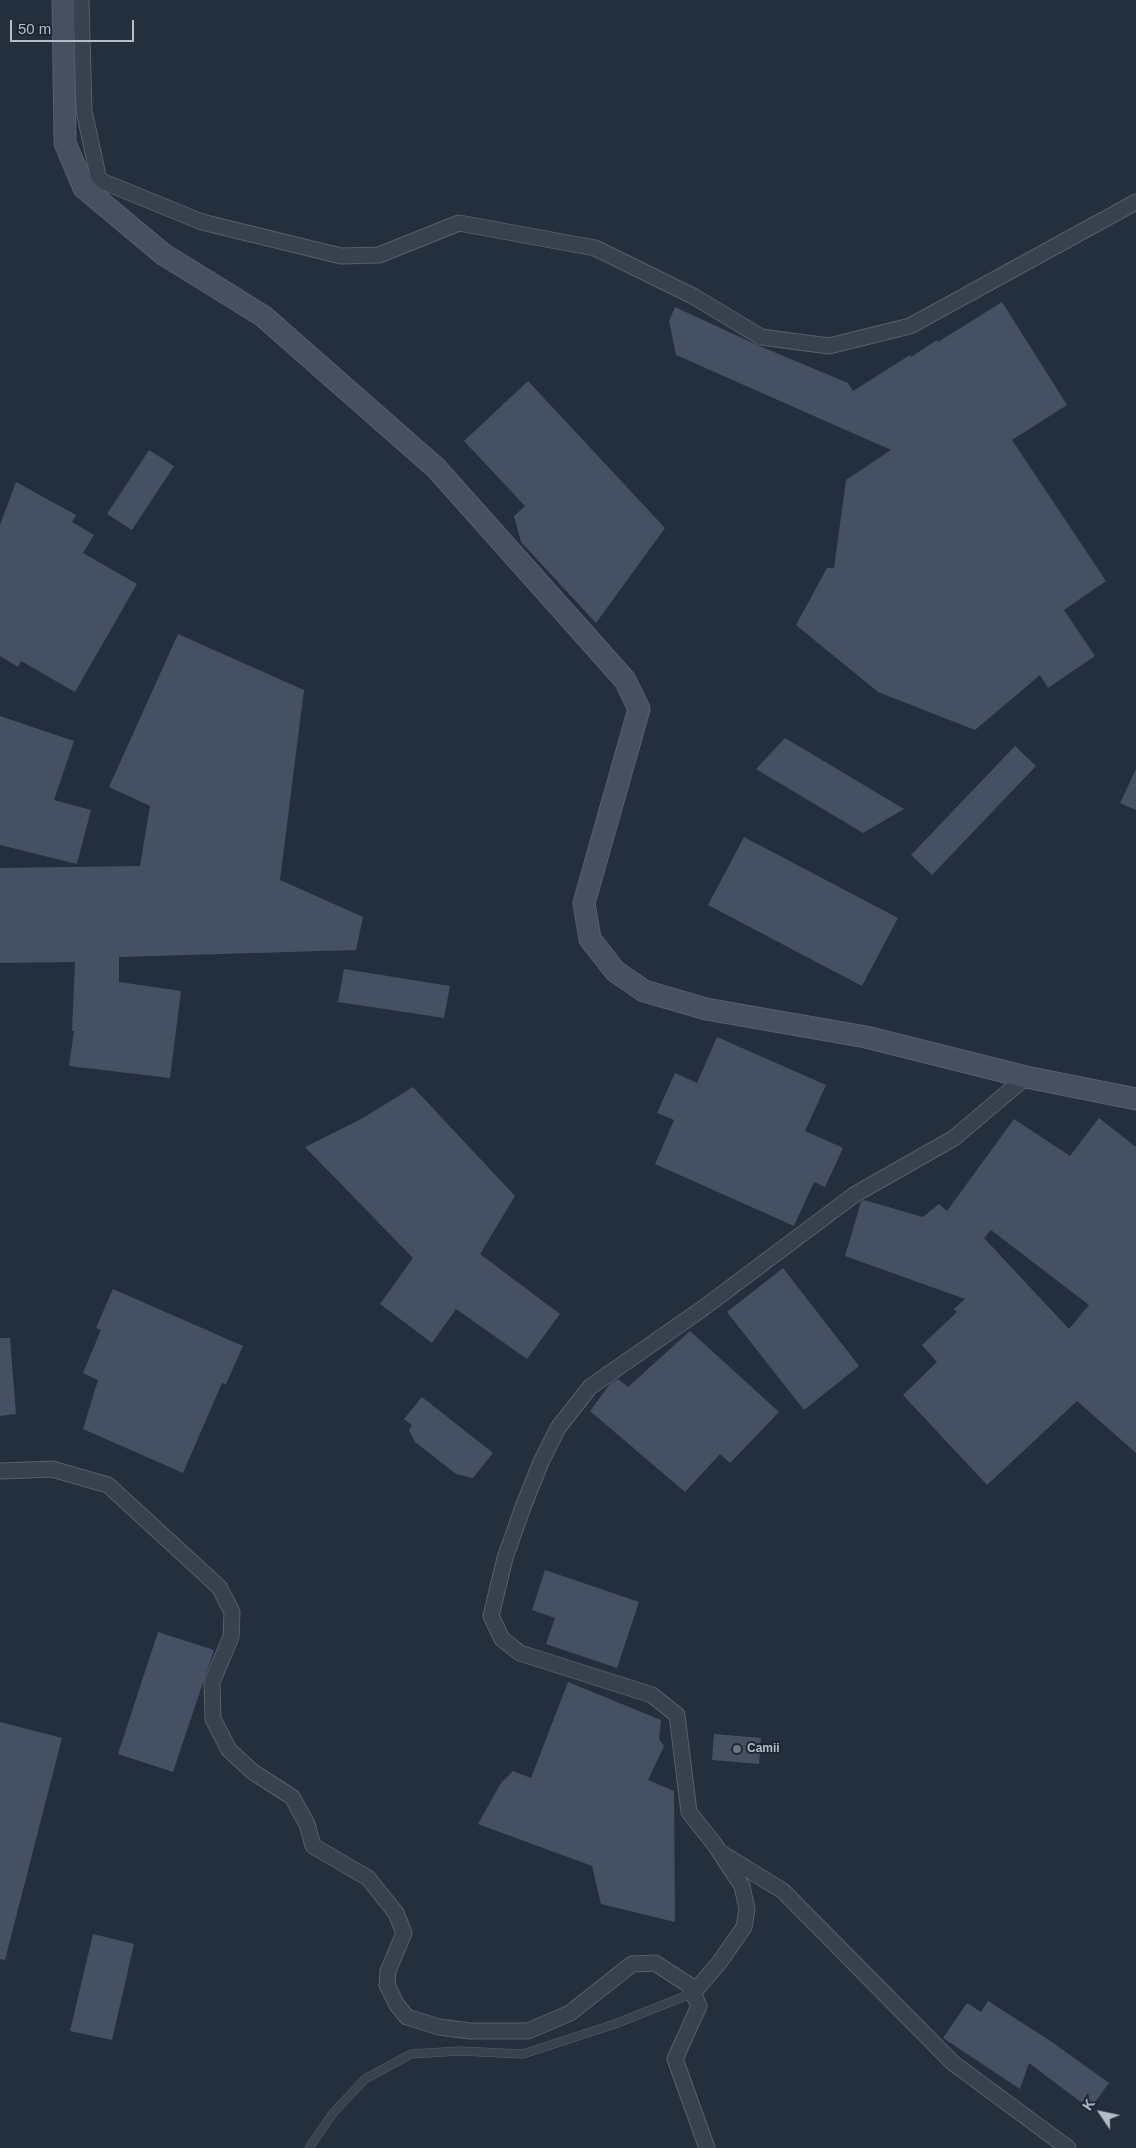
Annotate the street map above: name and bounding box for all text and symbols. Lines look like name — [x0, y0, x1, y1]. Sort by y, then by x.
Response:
scale bar — [12, 10, 136, 42]
text: 50 m — [18, 20, 51, 37]
place label: Camii — [747, 1742, 780, 1756]
marker: Camii — [731, 1743, 743, 1755]
north arrow — [1076, 2088, 1126, 2138]
text: K — [1079, 2096, 1098, 2113]

